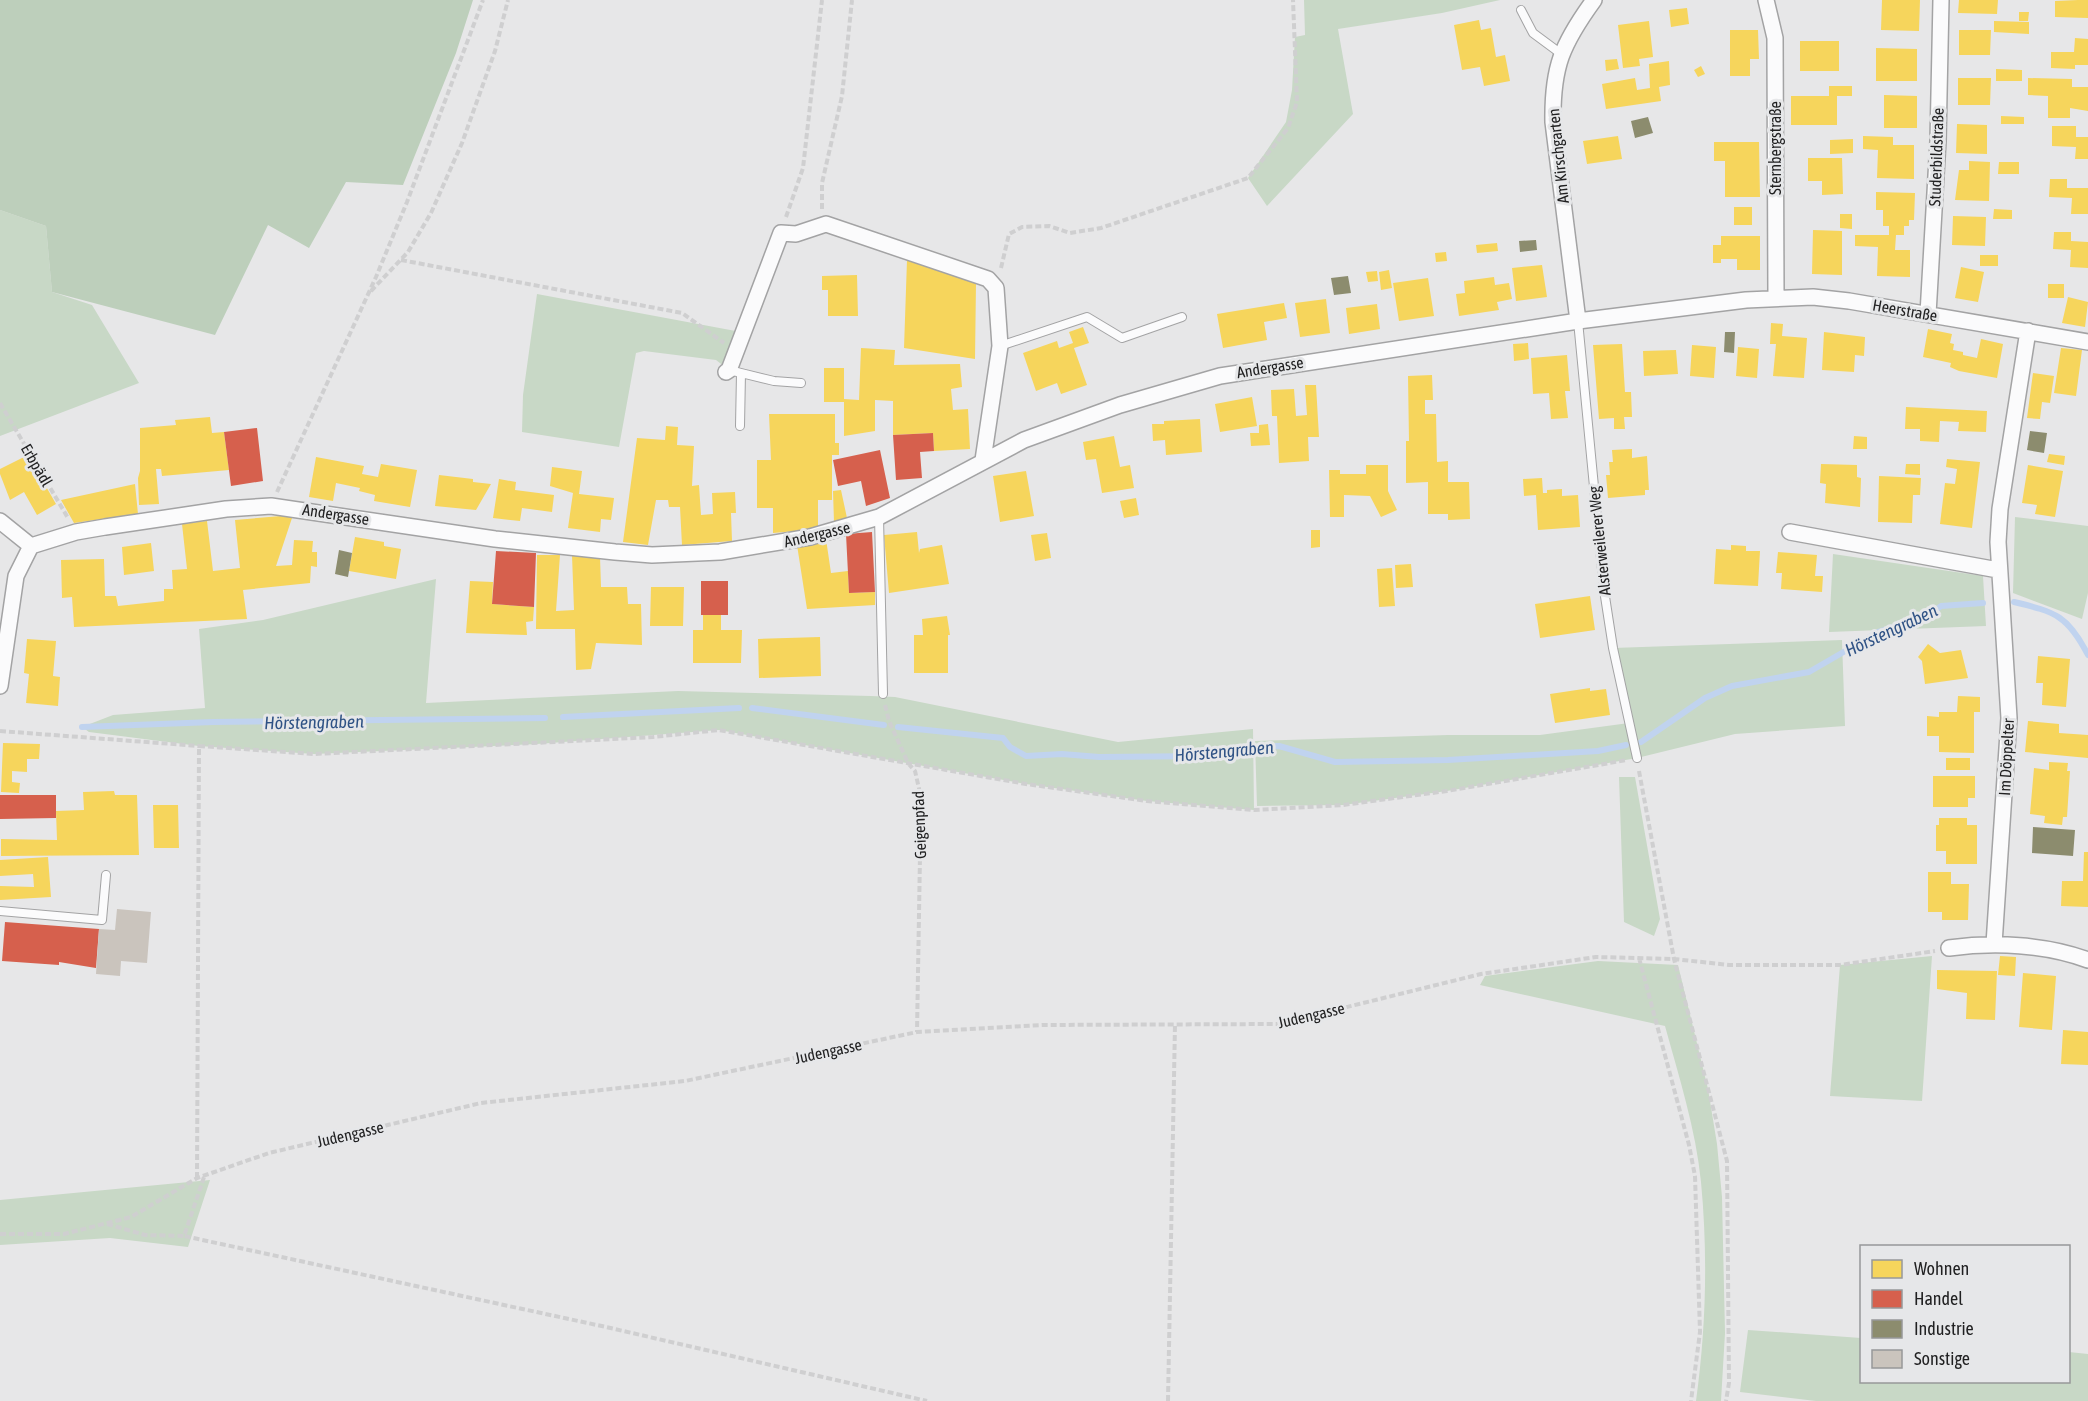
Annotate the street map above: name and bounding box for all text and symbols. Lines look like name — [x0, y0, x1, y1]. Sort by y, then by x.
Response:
street label: Sternbergstraße — [1766, 101, 1785, 195]
street label: Studerbildstraße — [1925, 107, 1947, 207]
street label: Am Kirschgarten — [1544, 108, 1573, 204]
street label: Heerstraße — [1871, 295, 1939, 325]
street label: Andergasse — [1235, 353, 1305, 382]
street label: Erbpädl — [17, 441, 57, 491]
street label: Alsterweilerer Weg — [1584, 485, 1615, 597]
street label: Andergasse — [301, 500, 371, 529]
street label: Andergasse — [782, 518, 852, 551]
water label: Hörstengraben — [1841, 599, 1941, 661]
water label: Hörstengraben — [264, 711, 364, 733]
street label: Im Döppelter — [1995, 718, 2018, 796]
water label: Hörstengraben — [1174, 736, 1275, 766]
street label: Geigenpfad — [909, 791, 930, 859]
street label: Judengasse — [1276, 999, 1346, 1032]
street label: Judengasse — [793, 1035, 863, 1068]
street label: Judengasse — [315, 1118, 385, 1151]
legend — [1860, 1245, 2070, 1383]
text: Wohnen — [1914, 1258, 1969, 1279]
text: Handel — [1914, 1288, 1963, 1309]
text: Industrie — [1914, 1318, 1974, 1339]
text: Sonstige — [1914, 1348, 1970, 1369]

